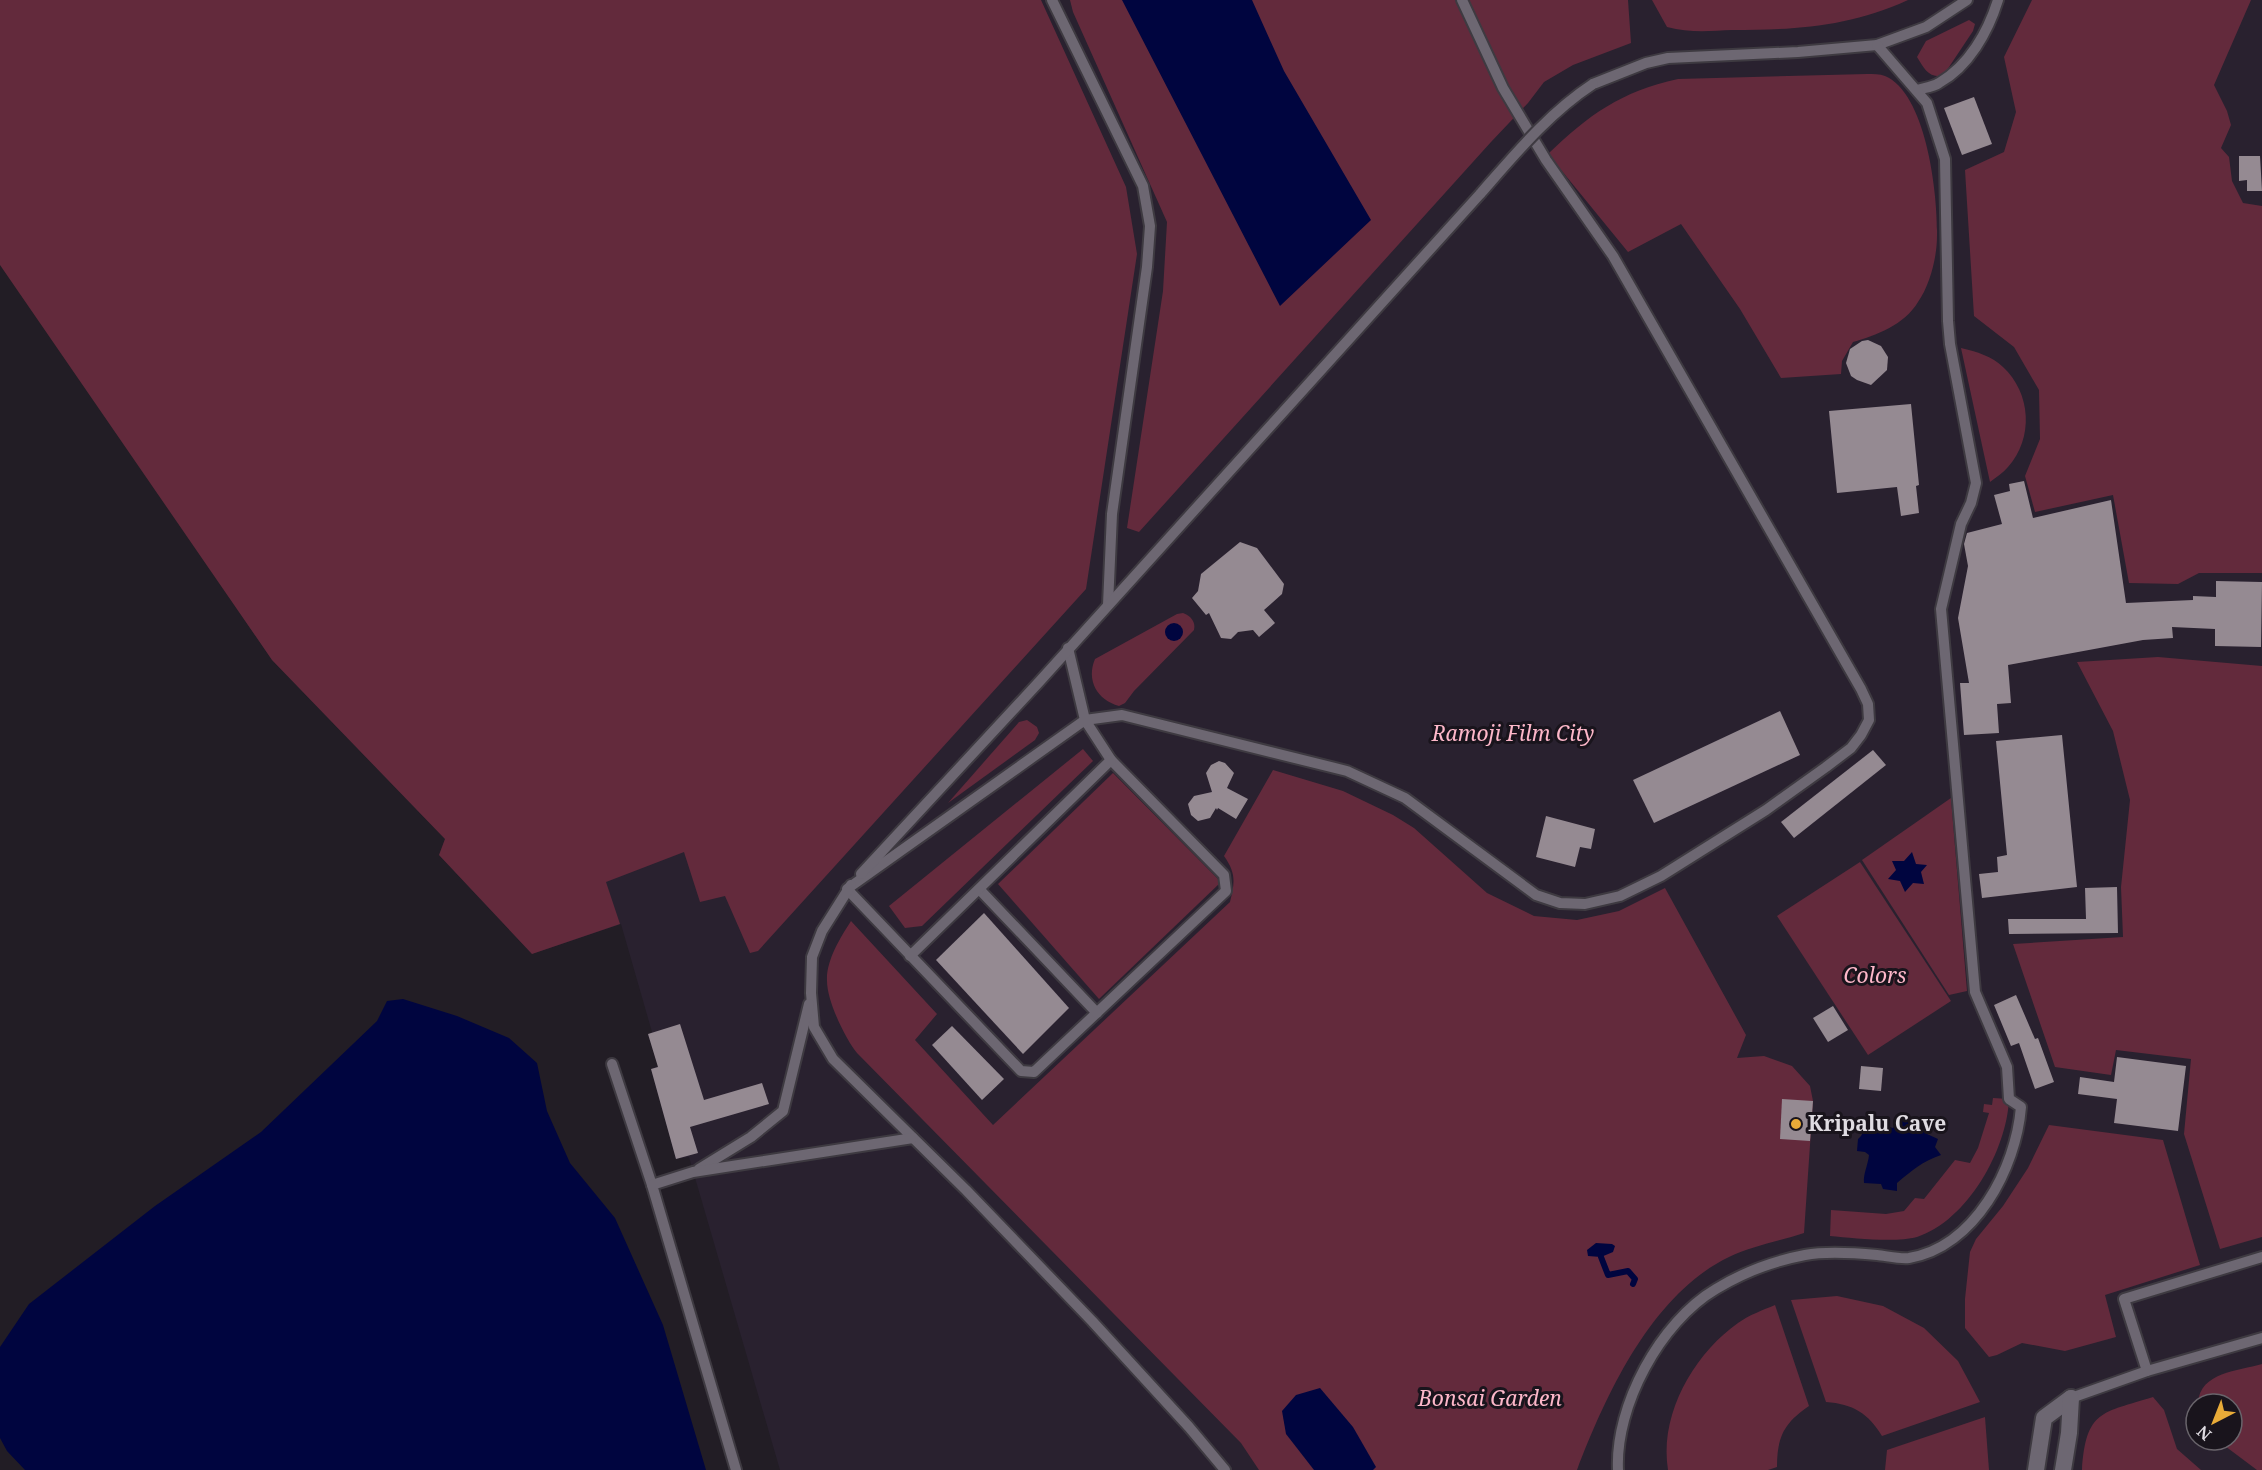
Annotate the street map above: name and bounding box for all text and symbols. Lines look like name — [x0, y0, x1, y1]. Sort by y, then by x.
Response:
park label: Ramoji Film City — [1431, 719, 1594, 747]
park label: Colors — [1843, 961, 1907, 989]
place label: Kripalu Cave — [1808, 1109, 1946, 1137]
marker: Kripalu Cave — [1789, 1117, 1803, 1131]
park label: Bonsai Garden — [1417, 1384, 1562, 1412]
north arrow — [2184, 1392, 2244, 1452]
text: N — [2192, 1420, 2216, 1446]

